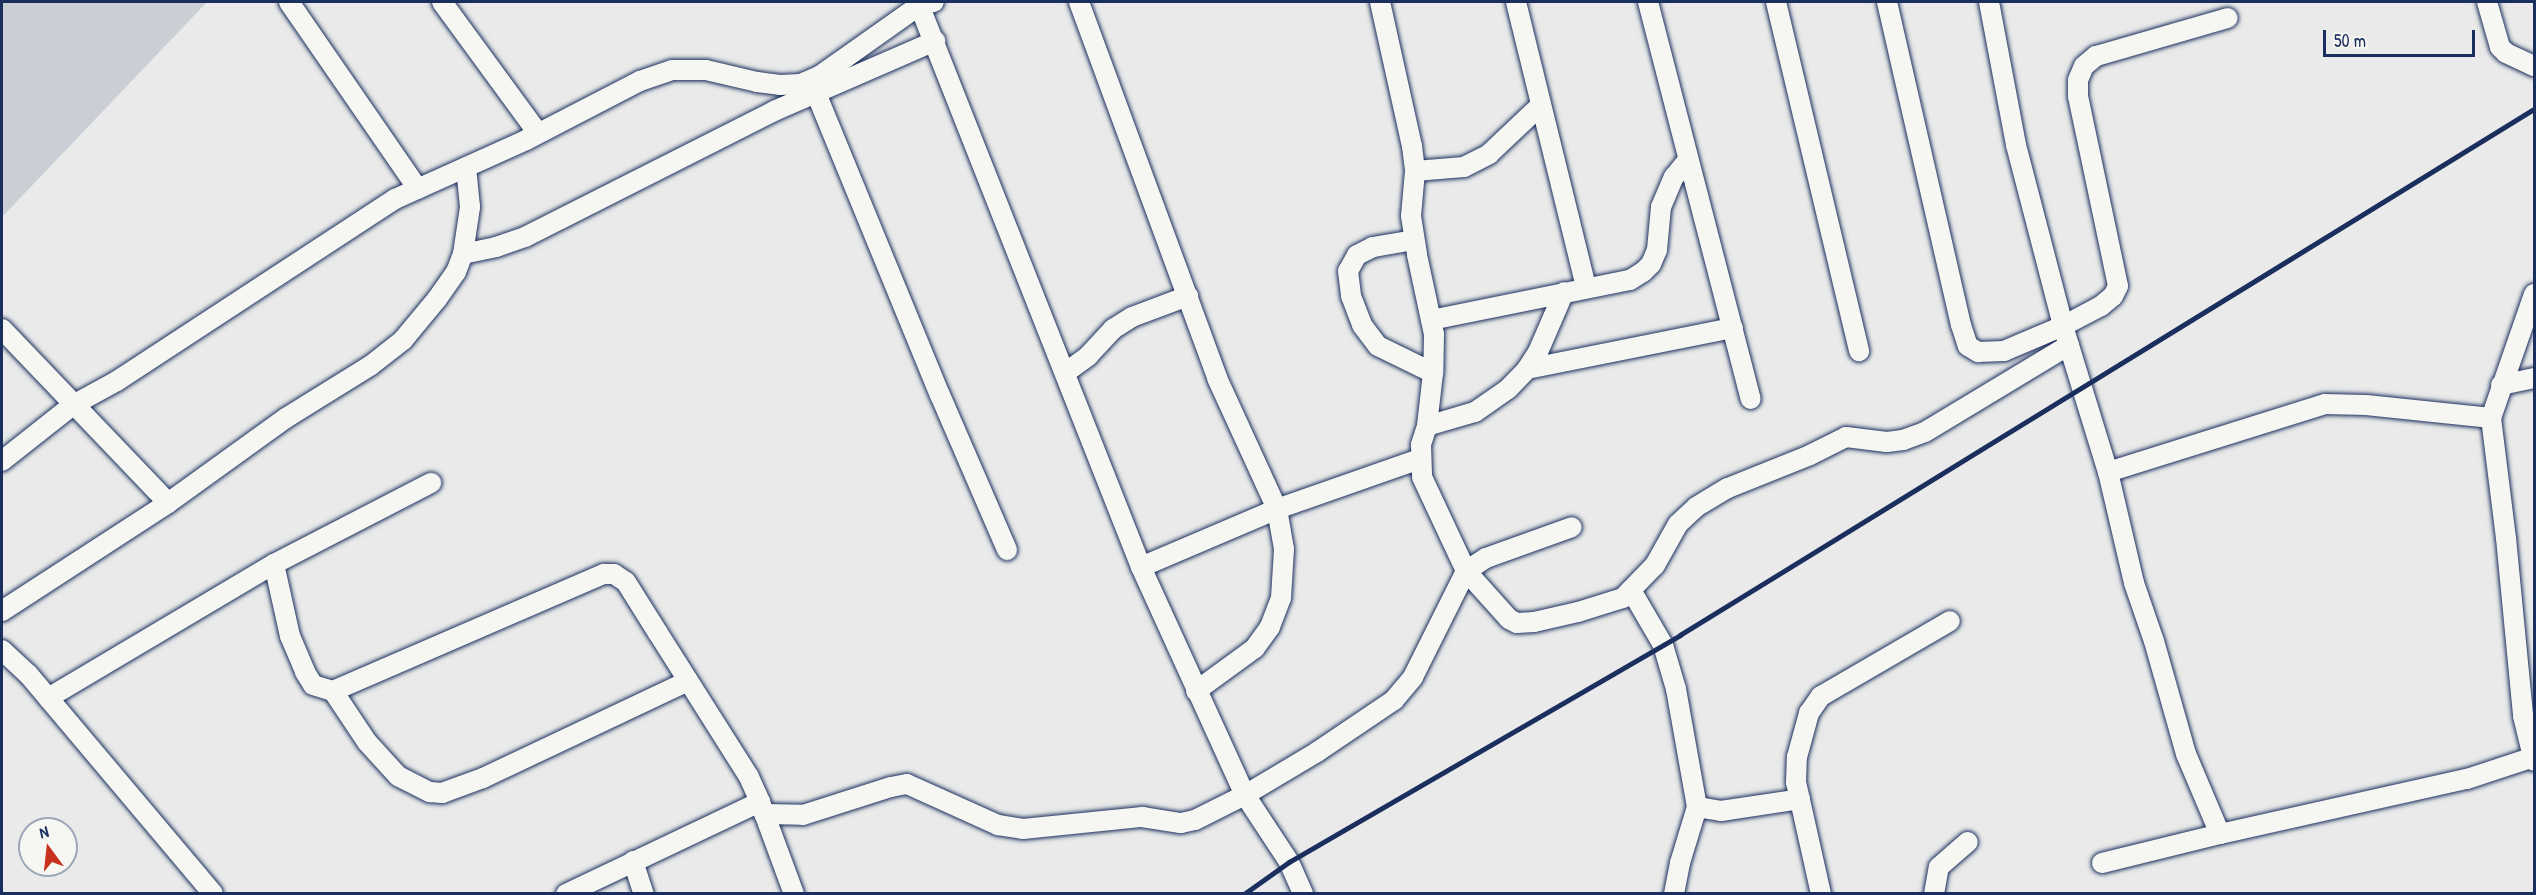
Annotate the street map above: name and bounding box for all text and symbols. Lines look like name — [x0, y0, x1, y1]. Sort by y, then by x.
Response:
scale bar — [2326, 18, 2478, 56]
text: 50 m — [2334, 28, 2366, 53]
north arrow — [18, 817, 78, 877]
text: N — [37, 820, 51, 843]

